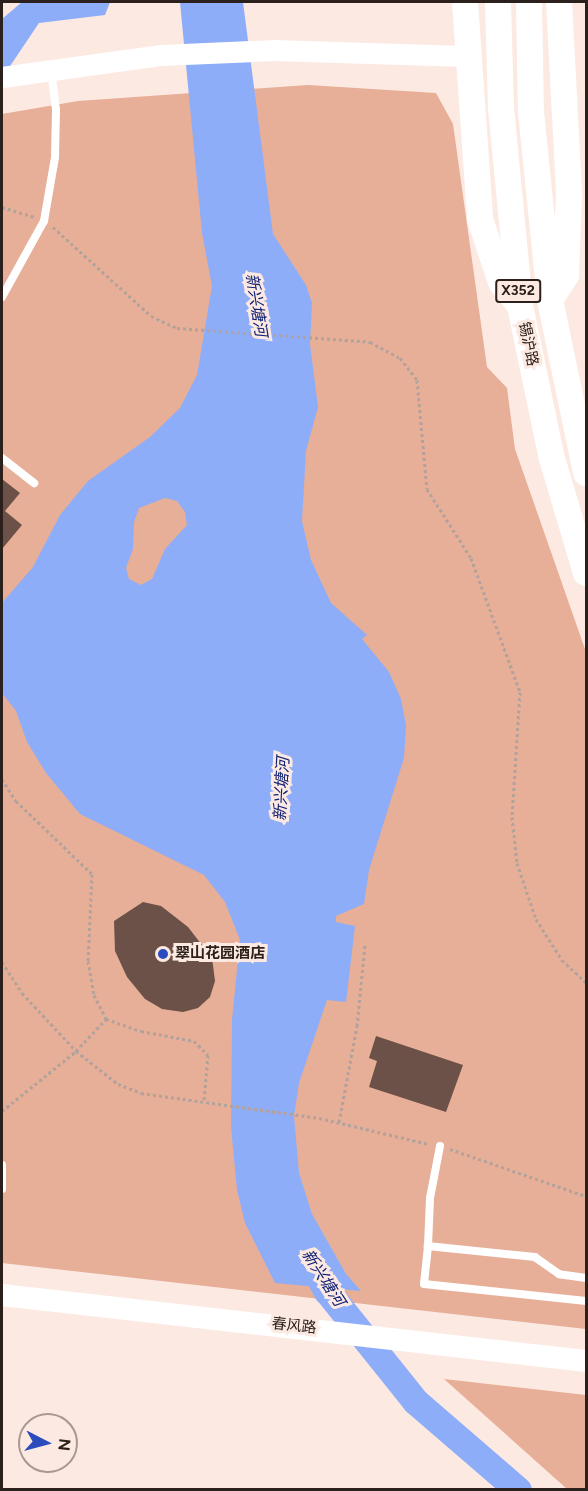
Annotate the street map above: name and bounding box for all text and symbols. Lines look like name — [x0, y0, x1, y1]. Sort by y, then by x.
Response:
water label: 新兴塘河 — [242, 272, 270, 338]
road number: X352 — [494, 280, 542, 302]
street label: 锡沪路 — [515, 320, 541, 368]
water label: 新兴塘河 — [271, 757, 293, 821]
place label: 翠山花园酒店 — [175, 945, 265, 963]
marker: 翠山花园酒店 — [156, 947, 170, 961]
water label: 新兴塘河 — [298, 1246, 348, 1310]
street label: 春风路 — [271, 1315, 317, 1337]
north arrow — [18, 1413, 78, 1473]
text: N — [54, 1438, 75, 1452]

